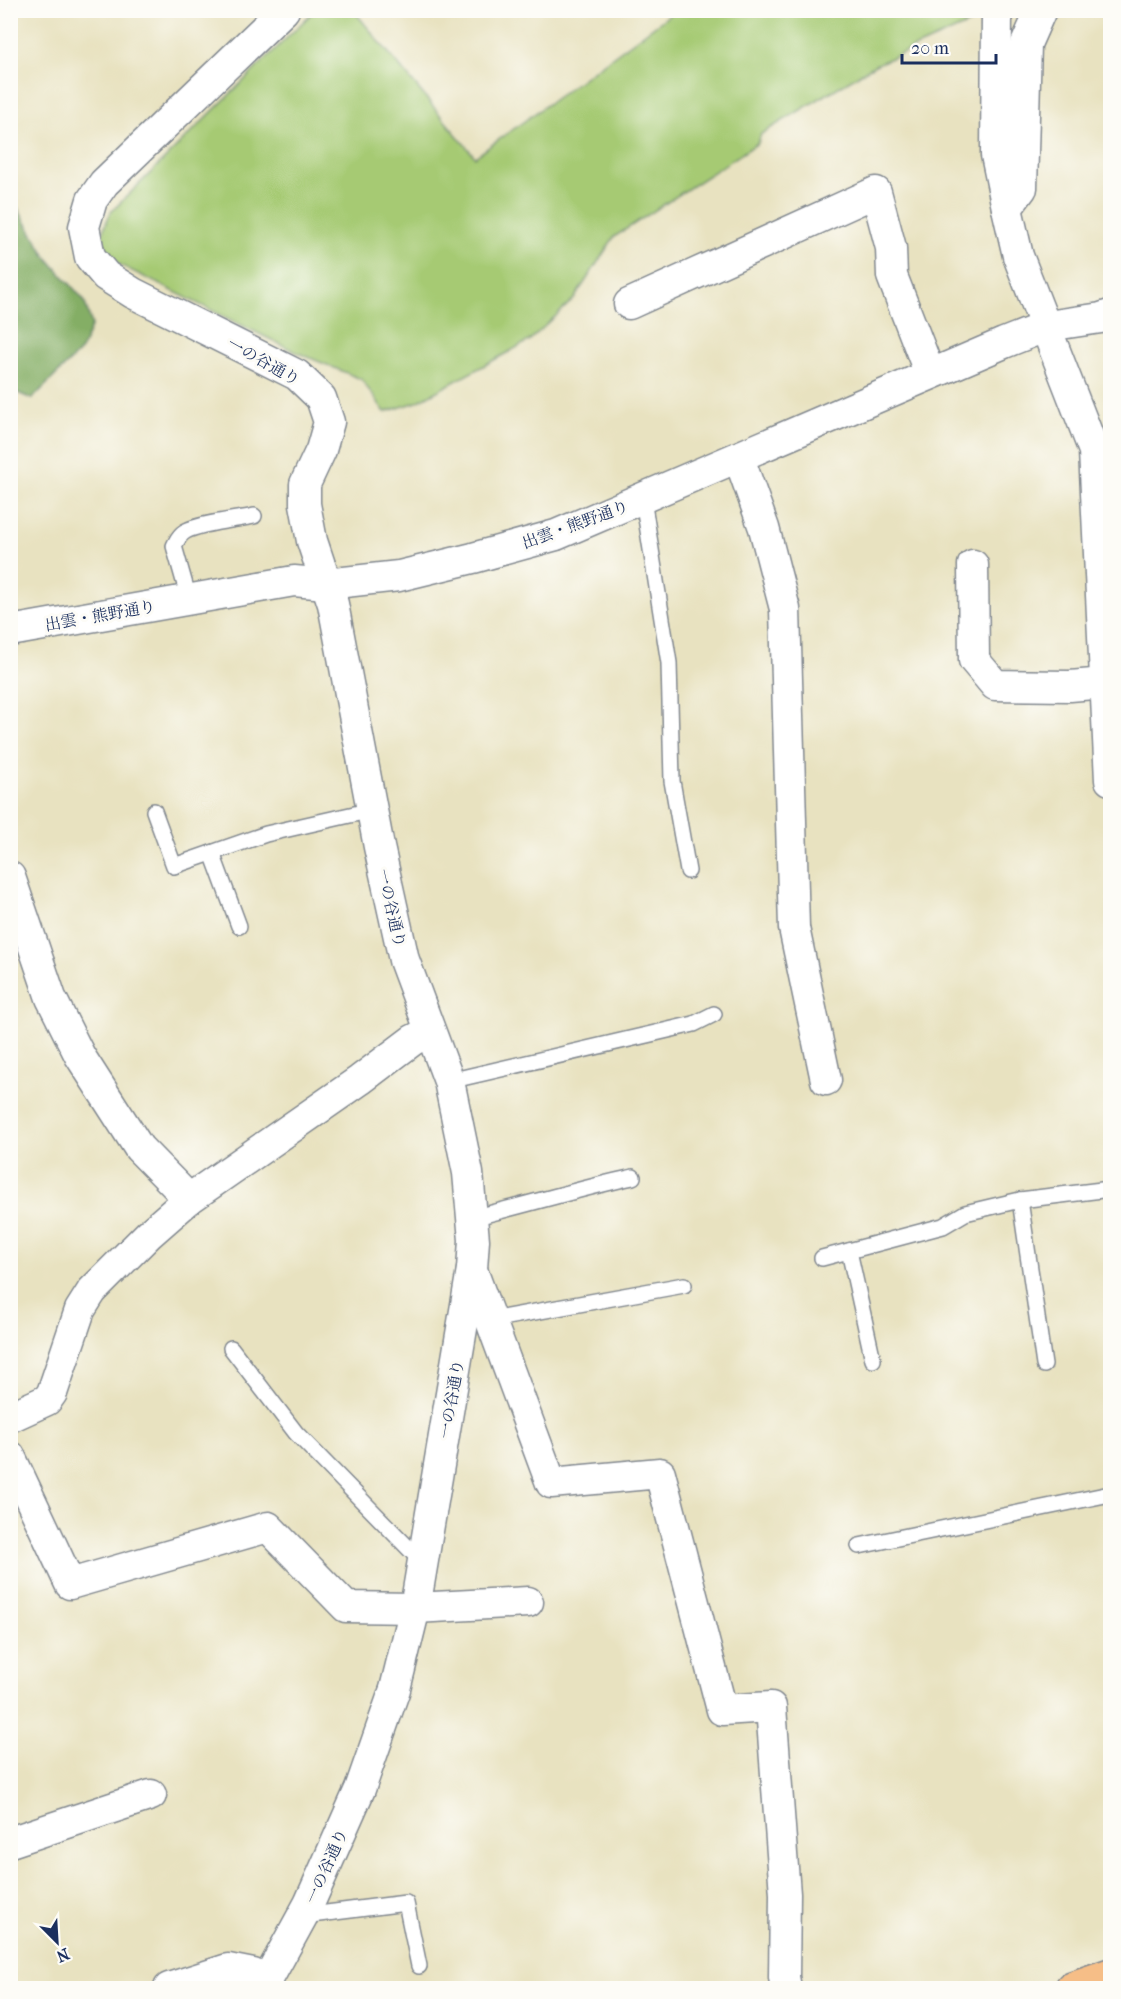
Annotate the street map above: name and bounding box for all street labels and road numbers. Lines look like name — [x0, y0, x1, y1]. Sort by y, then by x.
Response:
street label: 一の谷通り — [224, 334, 303, 389]
street label: 出雲・熊野通り — [519, 496, 631, 553]
street label: 出雲・熊野通り — [43, 596, 157, 635]
street label: 一の谷通り — [373, 867, 410, 949]
street label: 一の谷通り — [435, 1358, 468, 1440]
street label: 一の谷通り — [302, 1826, 351, 1907]

